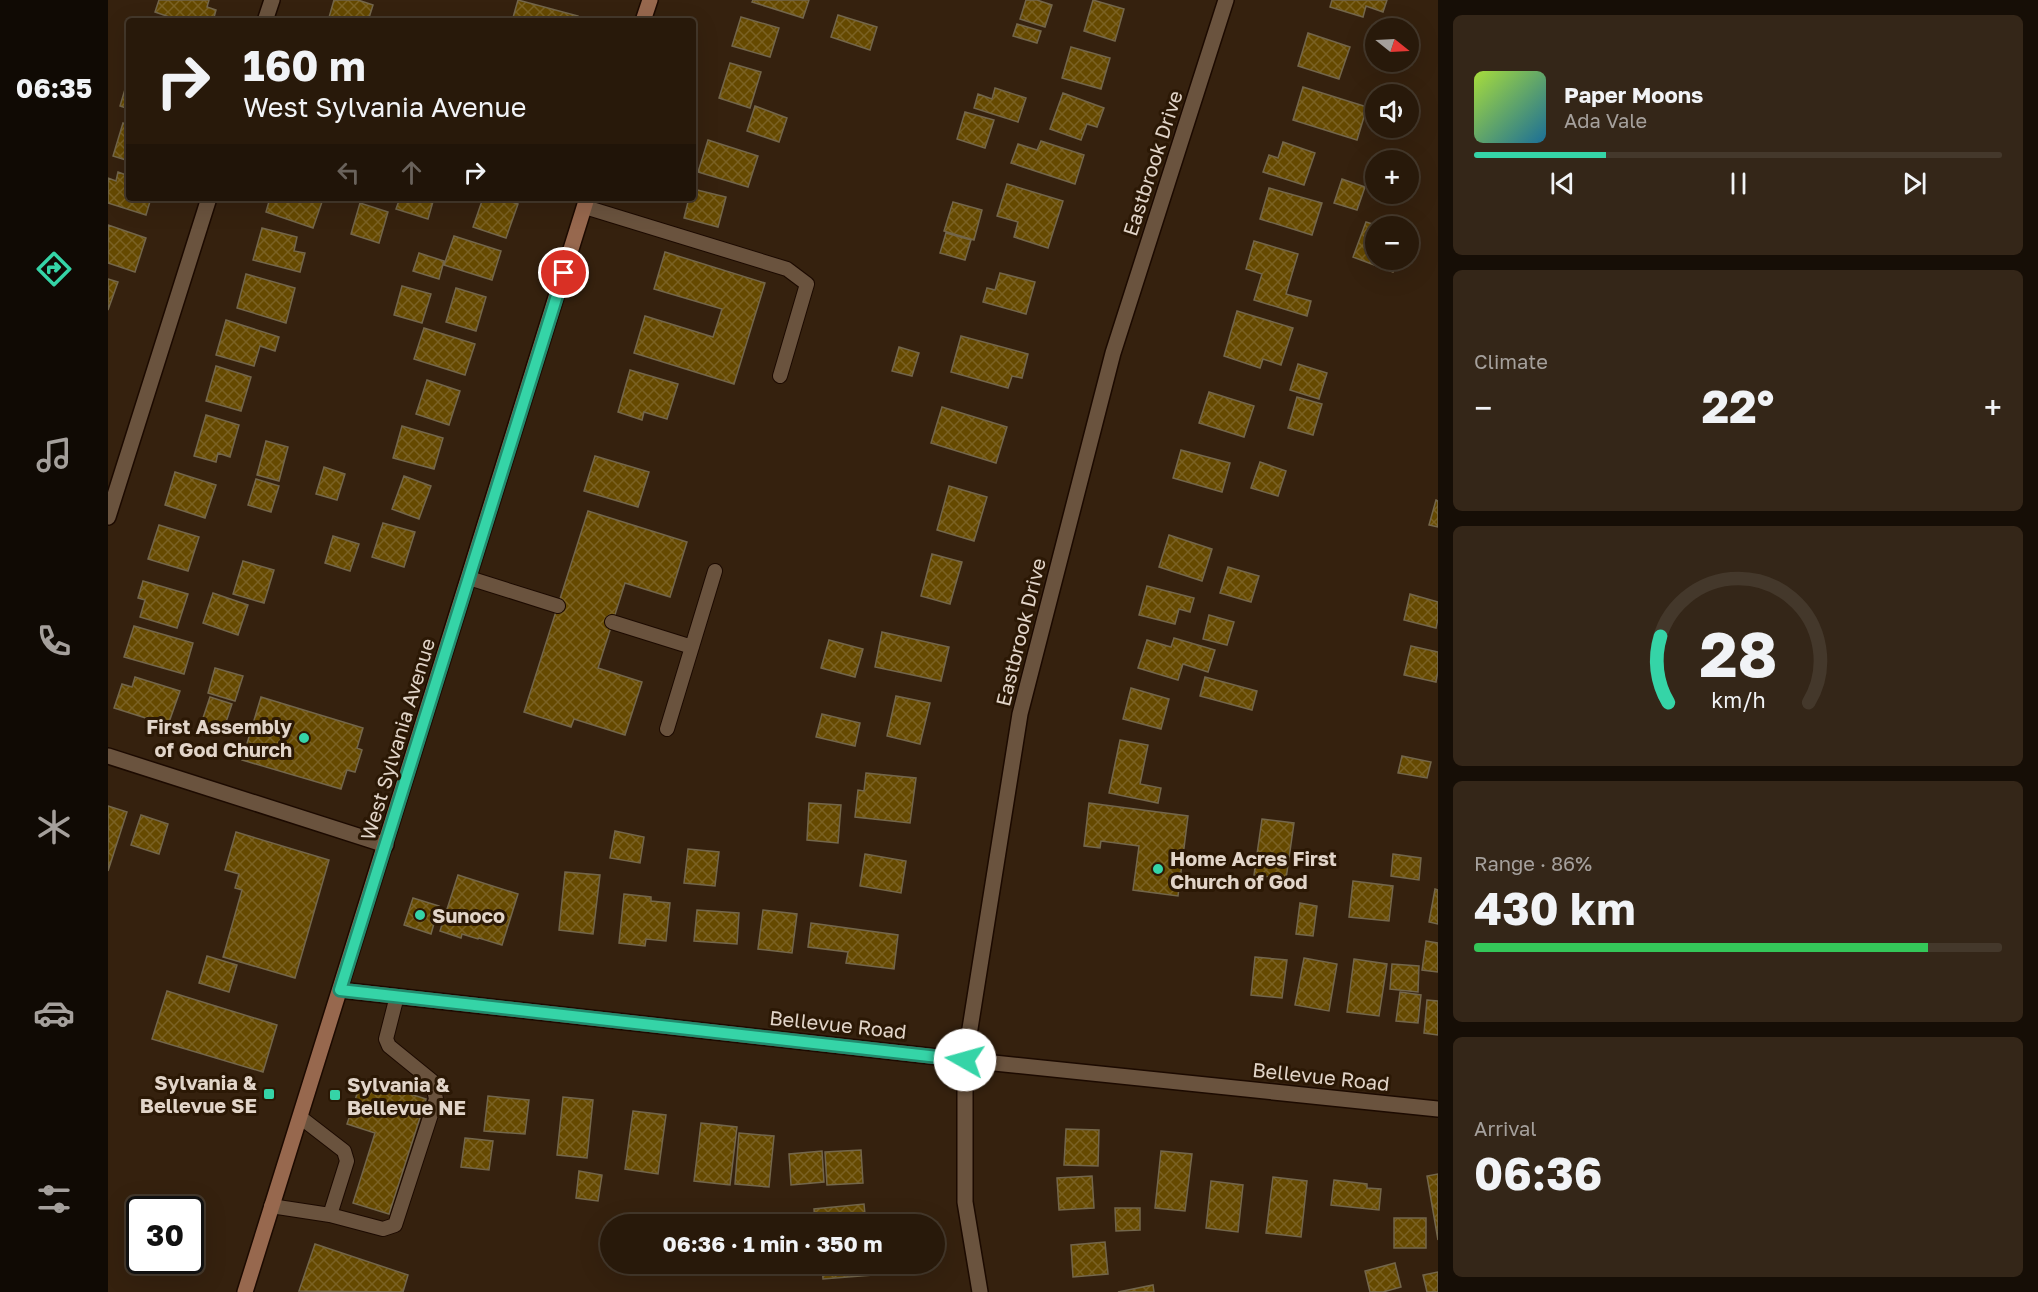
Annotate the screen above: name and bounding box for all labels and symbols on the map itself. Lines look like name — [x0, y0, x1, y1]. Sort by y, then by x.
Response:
north arrow — [1365, 18, 1419, 72]
street label: Eastbrook Drive — [1117, 87, 1187, 239]
pin — [538, 247, 589, 298]
street label: Eastbrook Drive — [990, 556, 1050, 708]
street label: West Sylvania Avenue — [355, 635, 439, 843]
place label: First Assembly of God Church — [146, 714, 292, 761]
marker: First Assembly of God Church — [297, 731, 311, 745]
place label: Home Acres First Church of God — [1170, 846, 1337, 893]
marker: Home Acres First Church of God — [1151, 862, 1165, 876]
place label: Sunoco — [432, 903, 505, 927]
marker: Sunoco — [413, 908, 427, 922]
street label: Bellevue Road — [768, 1005, 908, 1043]
position arrow — [933, 1028, 997, 1092]
street label: Bellevue Road — [1251, 1057, 1391, 1095]
place label: Sylvania & Bellevue SE — [140, 1070, 258, 1117]
place label: Sylvania & Bellevue NE — [347, 1072, 466, 1119]
marker: Sylvania & Bellevue SE — [262, 1087, 276, 1101]
marker: Sylvania & Bellevue NE — [328, 1088, 342, 1102]
speed limit sign: 30 — [126, 1196, 204, 1274]

